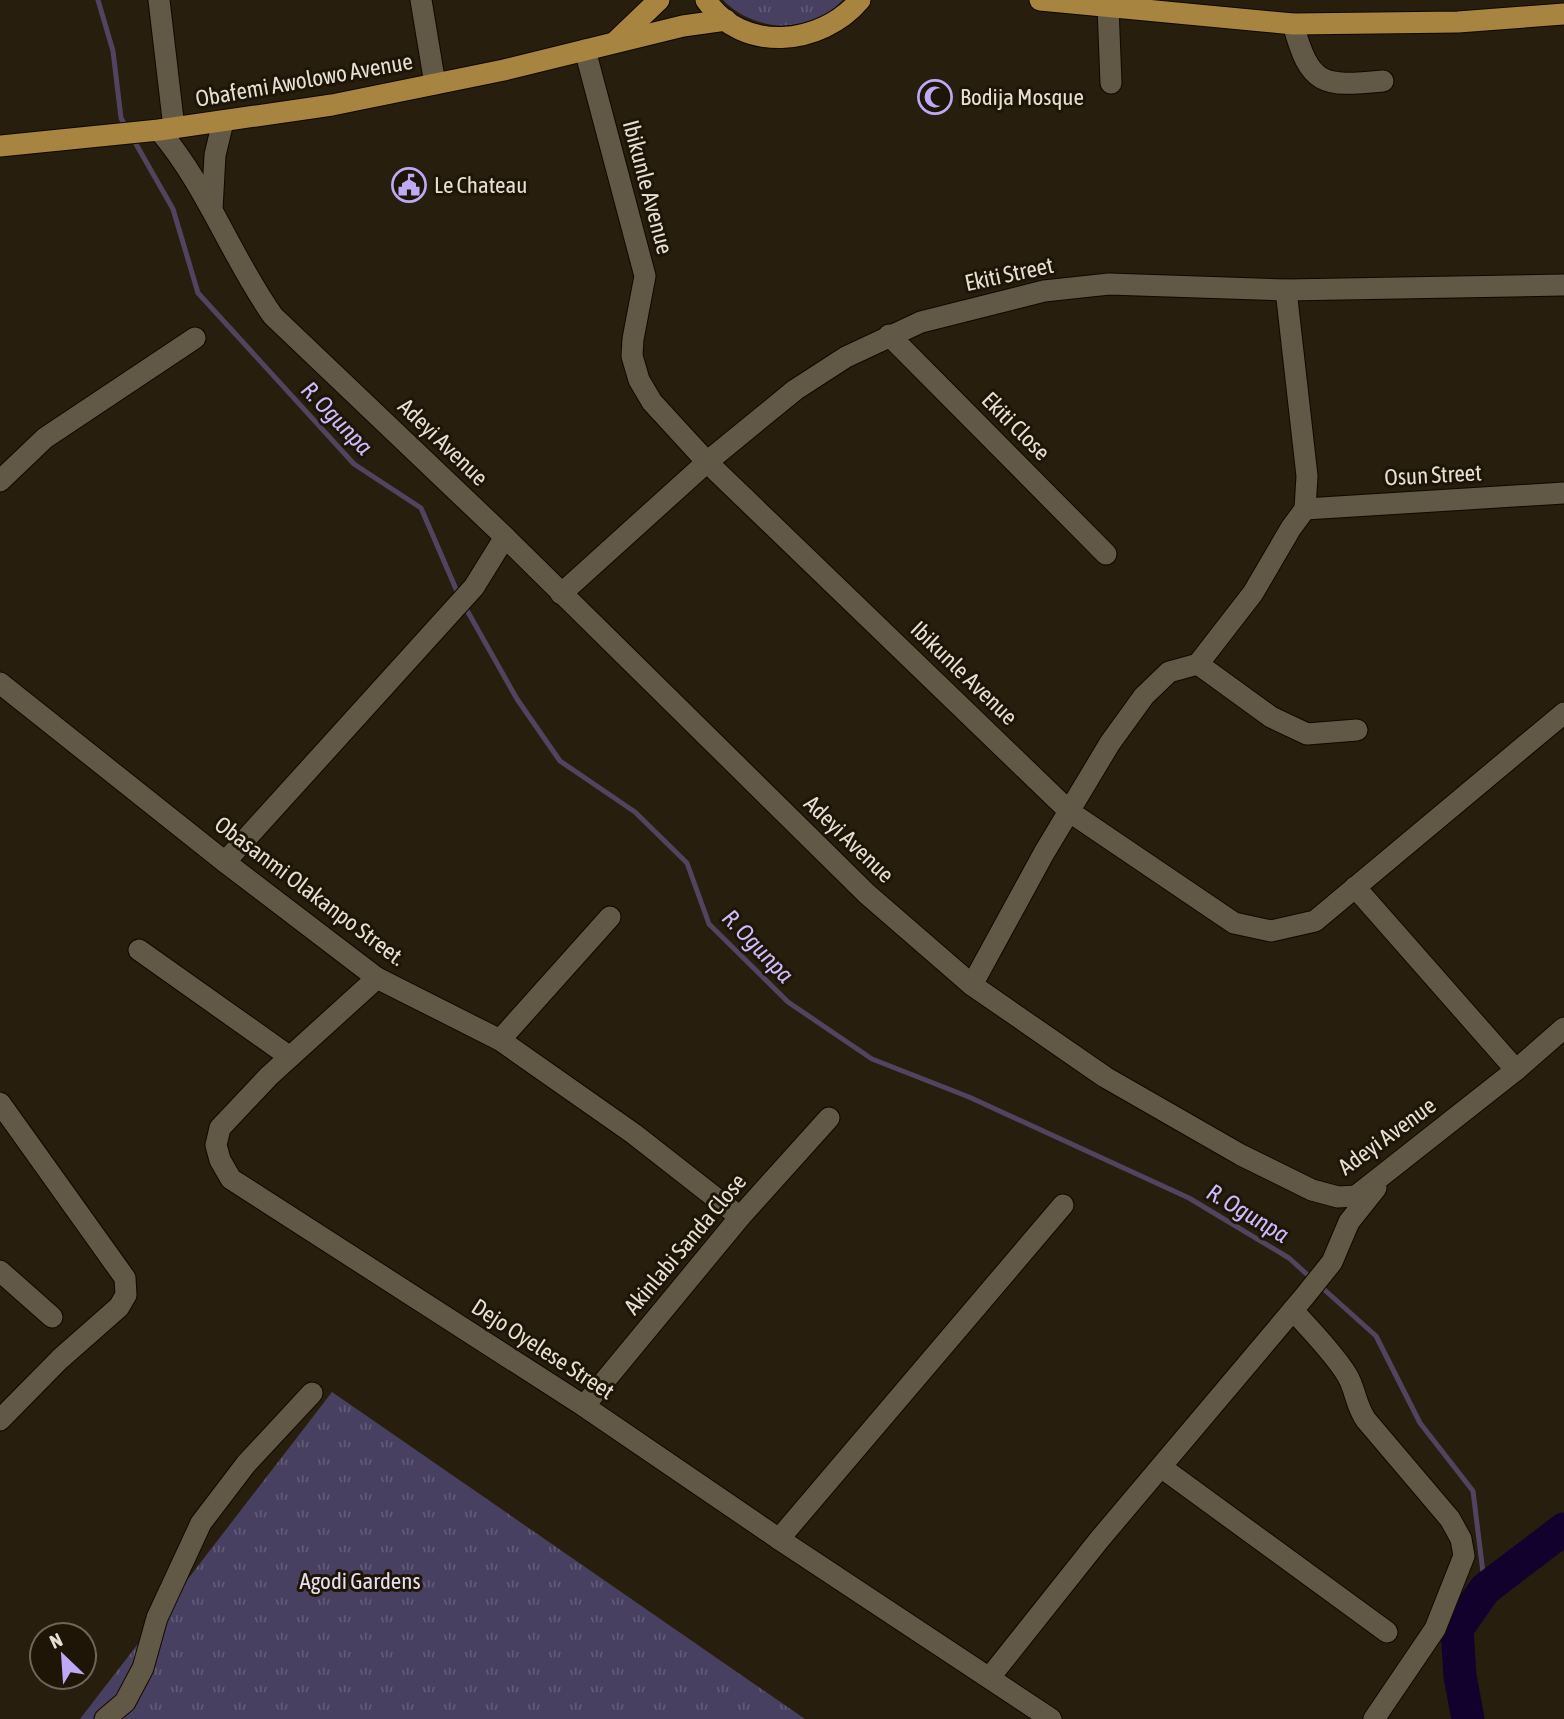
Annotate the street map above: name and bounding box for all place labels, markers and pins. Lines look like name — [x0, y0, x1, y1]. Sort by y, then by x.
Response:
mosque icon: Bodija Mosque — [916, 78, 954, 116]
place label: Bodija Mosque — [960, 84, 1084, 110]
public building icon: Le Chateau — [390, 166, 428, 204]
place label: Le Chateau — [434, 172, 527, 198]

